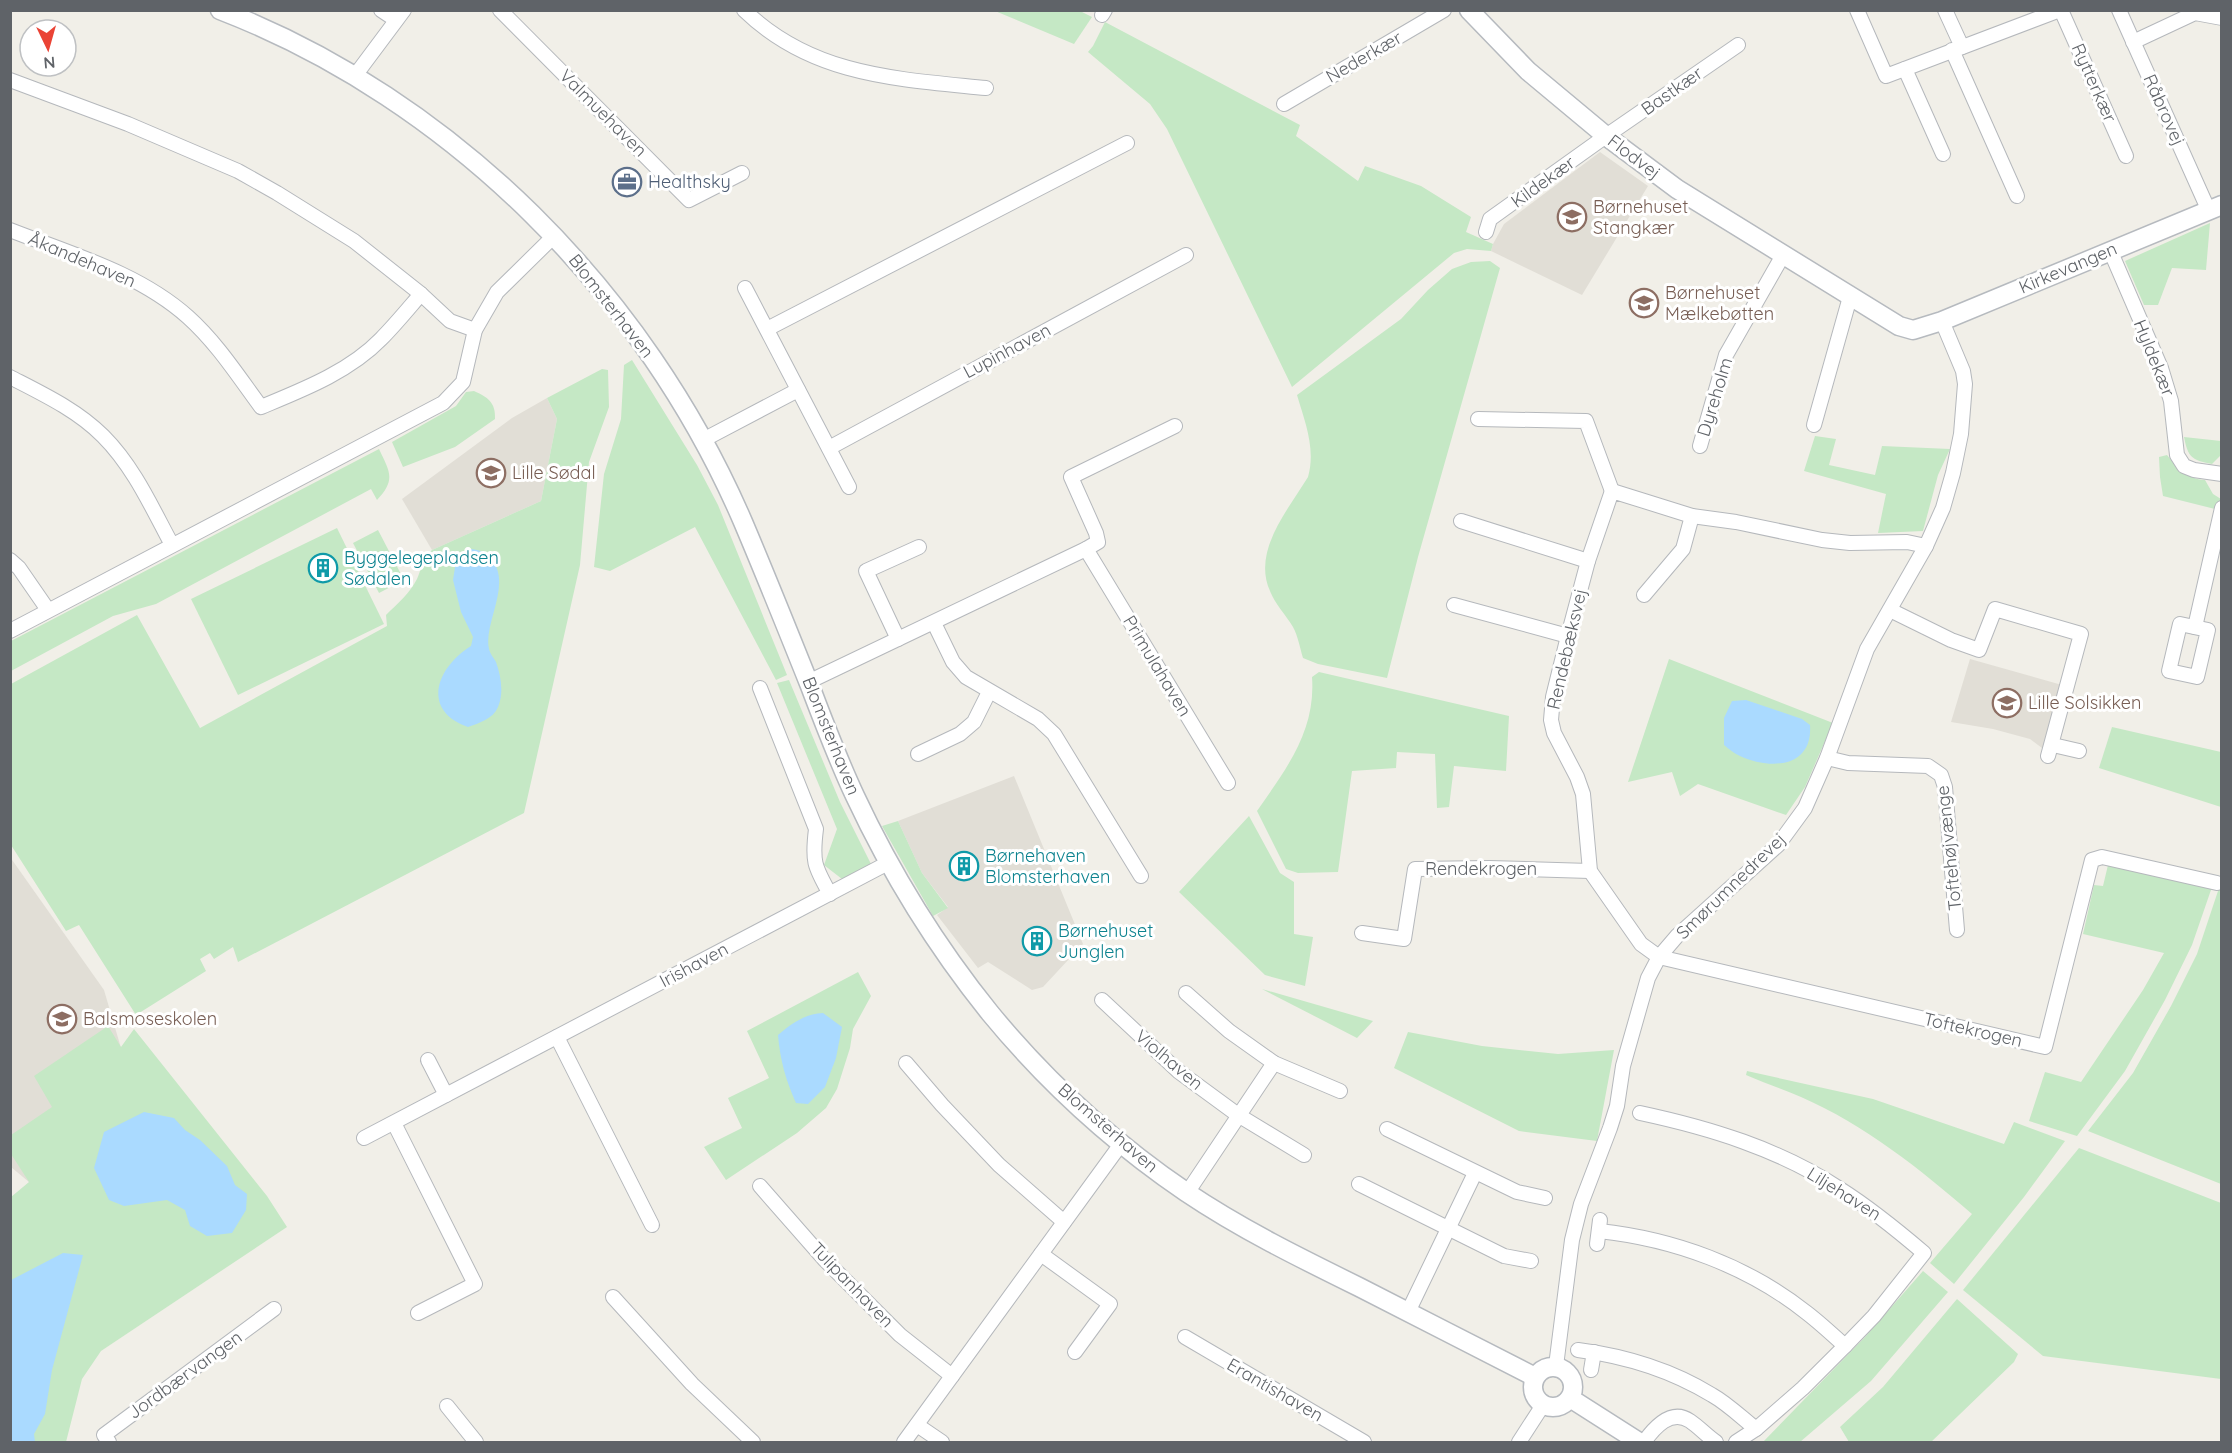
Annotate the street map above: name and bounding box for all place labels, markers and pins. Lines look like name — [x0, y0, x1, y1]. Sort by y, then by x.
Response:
office icon: Healthsky — [611, 166, 643, 198]
place label: Healthsky — [648, 170, 731, 193]
place label: Børnehuset Stangkær — [1593, 195, 1688, 239]
school or university icon: Børnehuset Stangkær — [1556, 201, 1588, 233]
place label: Børnehuset Mælkebøtten — [1665, 281, 1774, 325]
school or university icon: Børnehuset Mælkebøtten — [1628, 287, 1660, 319]
school or university icon: Lille Sødal — [475, 457, 507, 489]
place label: Lille Sødal — [512, 461, 596, 484]
place label: Byggelegepladsen Sødalen — [344, 546, 499, 590]
building icon: Byggelegepladsen Sødalen — [307, 552, 339, 584]
school or university icon: Lille Solsikken — [1991, 687, 2023, 719]
place label: Lille Solsikken — [2028, 691, 2141, 714]
place label: Børnehaven Blomsterhaven — [985, 844, 1110, 888]
building icon: Børnehaven Blomsterhaven — [948, 850, 980, 882]
place label: Børnehuset Junglen — [1058, 919, 1153, 963]
building icon: Børnehuset Junglen — [1021, 925, 1053, 957]
school or university icon: Balsmoseskolen — [46, 1003, 78, 1035]
place label: Balsmoseskolen — [83, 1007, 217, 1030]

